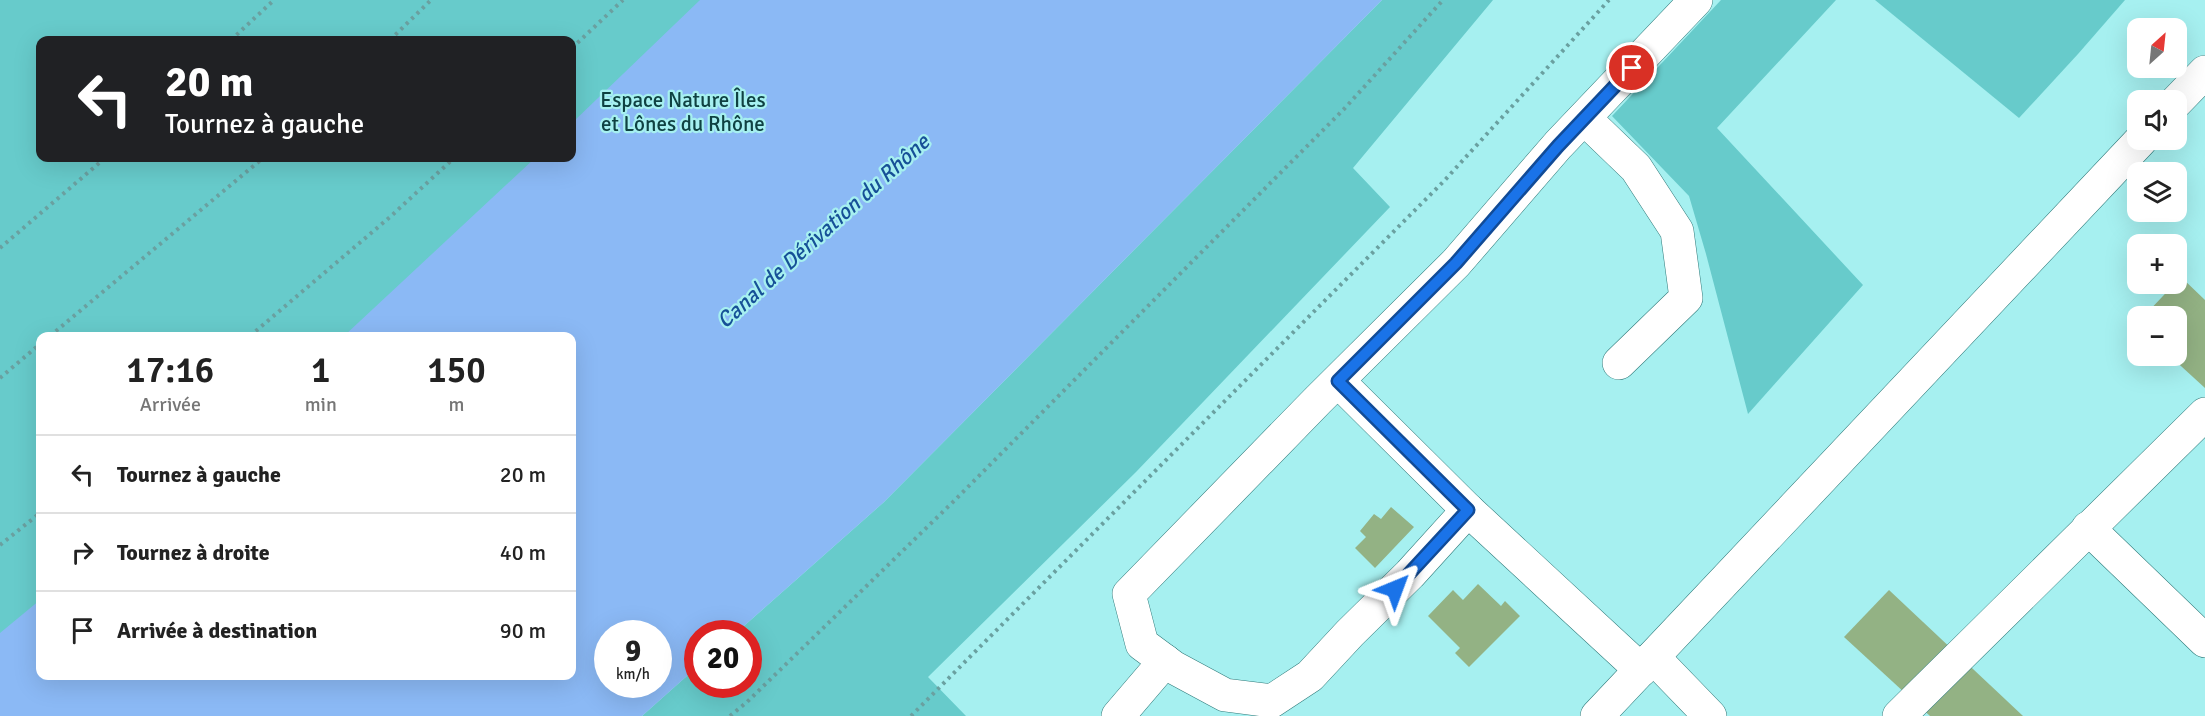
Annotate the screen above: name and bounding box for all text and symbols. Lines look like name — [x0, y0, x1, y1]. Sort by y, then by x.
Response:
north arrow — [2127, 18, 2187, 78]
map controls — [2127, 18, 2187, 366]
pin — [1606, 42, 1657, 93]
icon: arrive — [1615, 51, 1648, 84]
text: 20 m — [165, 57, 254, 108]
icon: left — [66, 60, 144, 138]
park label: Espace Nature Îles et Lônes du Rhône — [600, 87, 766, 137]
button: sound — [2127, 90, 2187, 150]
text: Tournez à gauche — [165, 108, 364, 141]
water label: Canal de Dérivation du Rhône — [711, 128, 936, 334]
button: layers — [2127, 162, 2187, 222]
button: + — [2127, 234, 2187, 294]
button: − — [2127, 306, 2187, 366]
text: 17:16 — [126, 348, 214, 393]
text: 1 — [311, 348, 331, 393]
text: 150 — [427, 348, 486, 393]
text: Arrivée — [140, 392, 201, 417]
text: min — [305, 392, 337, 417]
text: m — [448, 392, 464, 417]
icon: left — [66, 458, 99, 491]
text: Tournez à gauche — [117, 461, 281, 488]
text: 20 m — [500, 461, 546, 488]
icon: right — [66, 536, 99, 569]
text: Tournez à droite — [117, 539, 270, 566]
text: 40 m — [500, 539, 546, 566]
position arrow — [1363, 557, 1427, 621]
icon: arrive — [66, 614, 99, 647]
text: Arrivée à destination — [117, 617, 317, 644]
text: 90 m — [500, 617, 546, 644]
speed limit sign: 20 — [684, 620, 762, 698]
text: 9 — [625, 633, 641, 670]
text: km/h — [616, 665, 650, 683]

